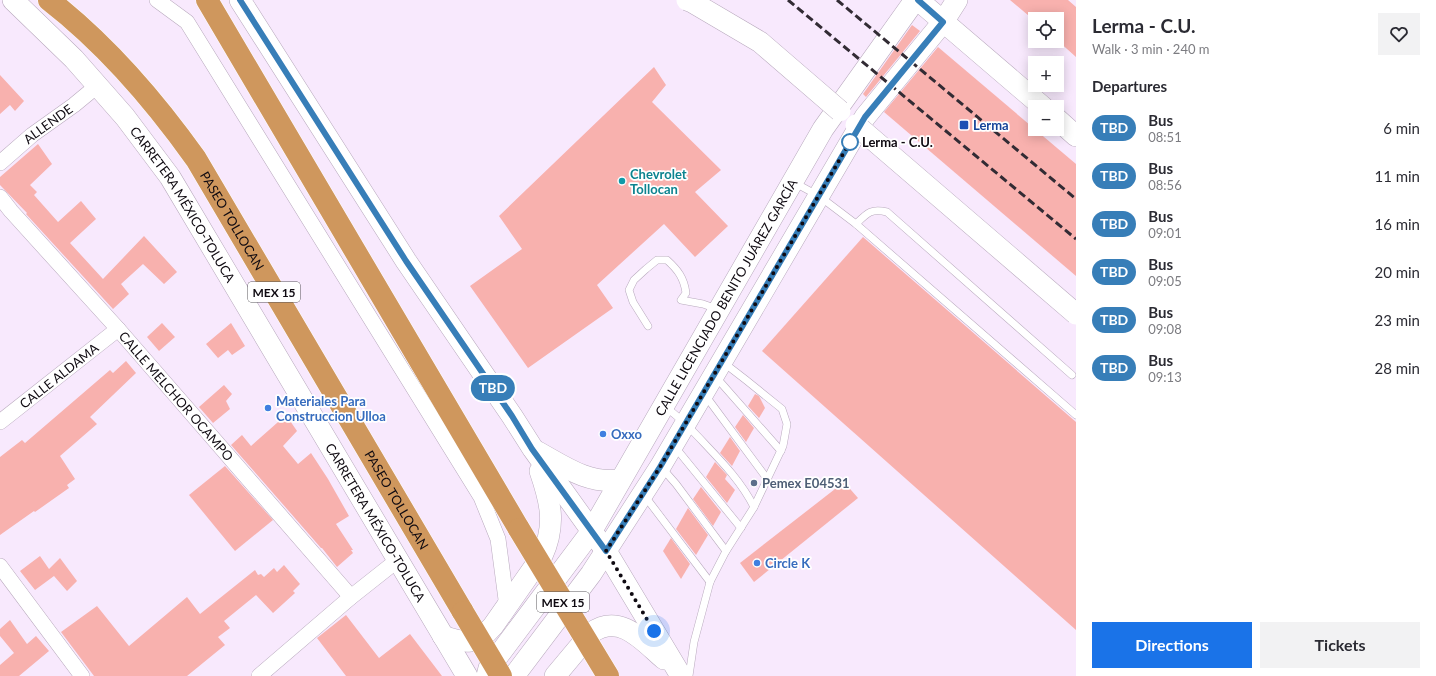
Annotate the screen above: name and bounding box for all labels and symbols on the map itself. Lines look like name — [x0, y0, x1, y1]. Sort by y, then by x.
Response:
street label: ALLENDE — [20, 101, 76, 147]
place label: Lerma — [973, 117, 1009, 133]
marker: Lerma — [958, 119, 970, 131]
street label: CARRETERA MÉXICO-TOLUCA — [127, 123, 239, 285]
marker: Lerma - C.U. — [841, 133, 859, 151]
place label: Lerma - C.U. — [862, 134, 933, 150]
place label: Chevrolet Tollocan — [630, 166, 687, 197]
street label: PASEO TOLLOCAN — [197, 168, 268, 273]
marker: Chevrolet Tollocan — [617, 176, 627, 186]
street label: CALLE LICENCIADO BENITO JUÁREZ GARCÍA — [652, 176, 801, 419]
road number: MEX 15 — [248, 282, 300, 302]
street label: CALLE MELCHOR OCAMPO — [116, 328, 237, 464]
street label: CALLE ALDAMA — [16, 339, 102, 412]
line badge: TBD — [470, 375, 516, 401]
place label: Materiales Para Construccion Ulloa — [276, 393, 386, 424]
marker: Materiales Para Construccion Ulloa — [263, 403, 273, 413]
place label: Oxxo — [611, 426, 643, 442]
marker: Oxxo — [598, 429, 608, 439]
street label: CARRETERA MÉXICO-TOLUCA — [322, 440, 429, 605]
street label: PASEO TOLLOCAN — [362, 447, 432, 552]
place label: Pemex E04531 — [762, 475, 850, 491]
marker: Pemex E04531 — [749, 478, 759, 488]
place label: Circle K — [765, 555, 811, 571]
marker: Circle K — [752, 558, 762, 568]
road number: MEX 15 — [537, 592, 589, 612]
your location — [644, 621, 664, 641]

